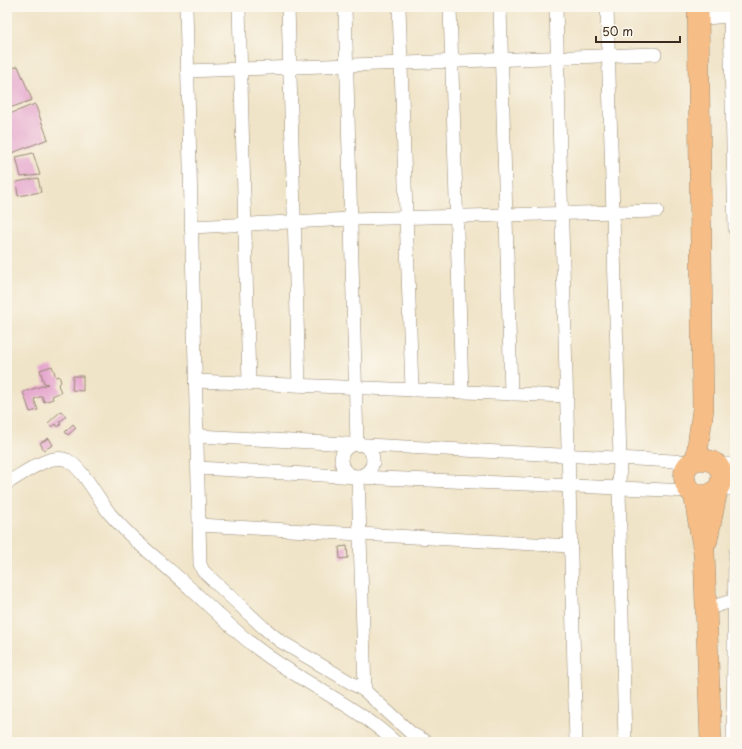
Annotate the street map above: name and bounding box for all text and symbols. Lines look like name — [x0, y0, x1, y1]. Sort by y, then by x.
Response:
scale bar — [596, 18, 680, 44]
text: 50 m — [602, 22, 633, 40]

